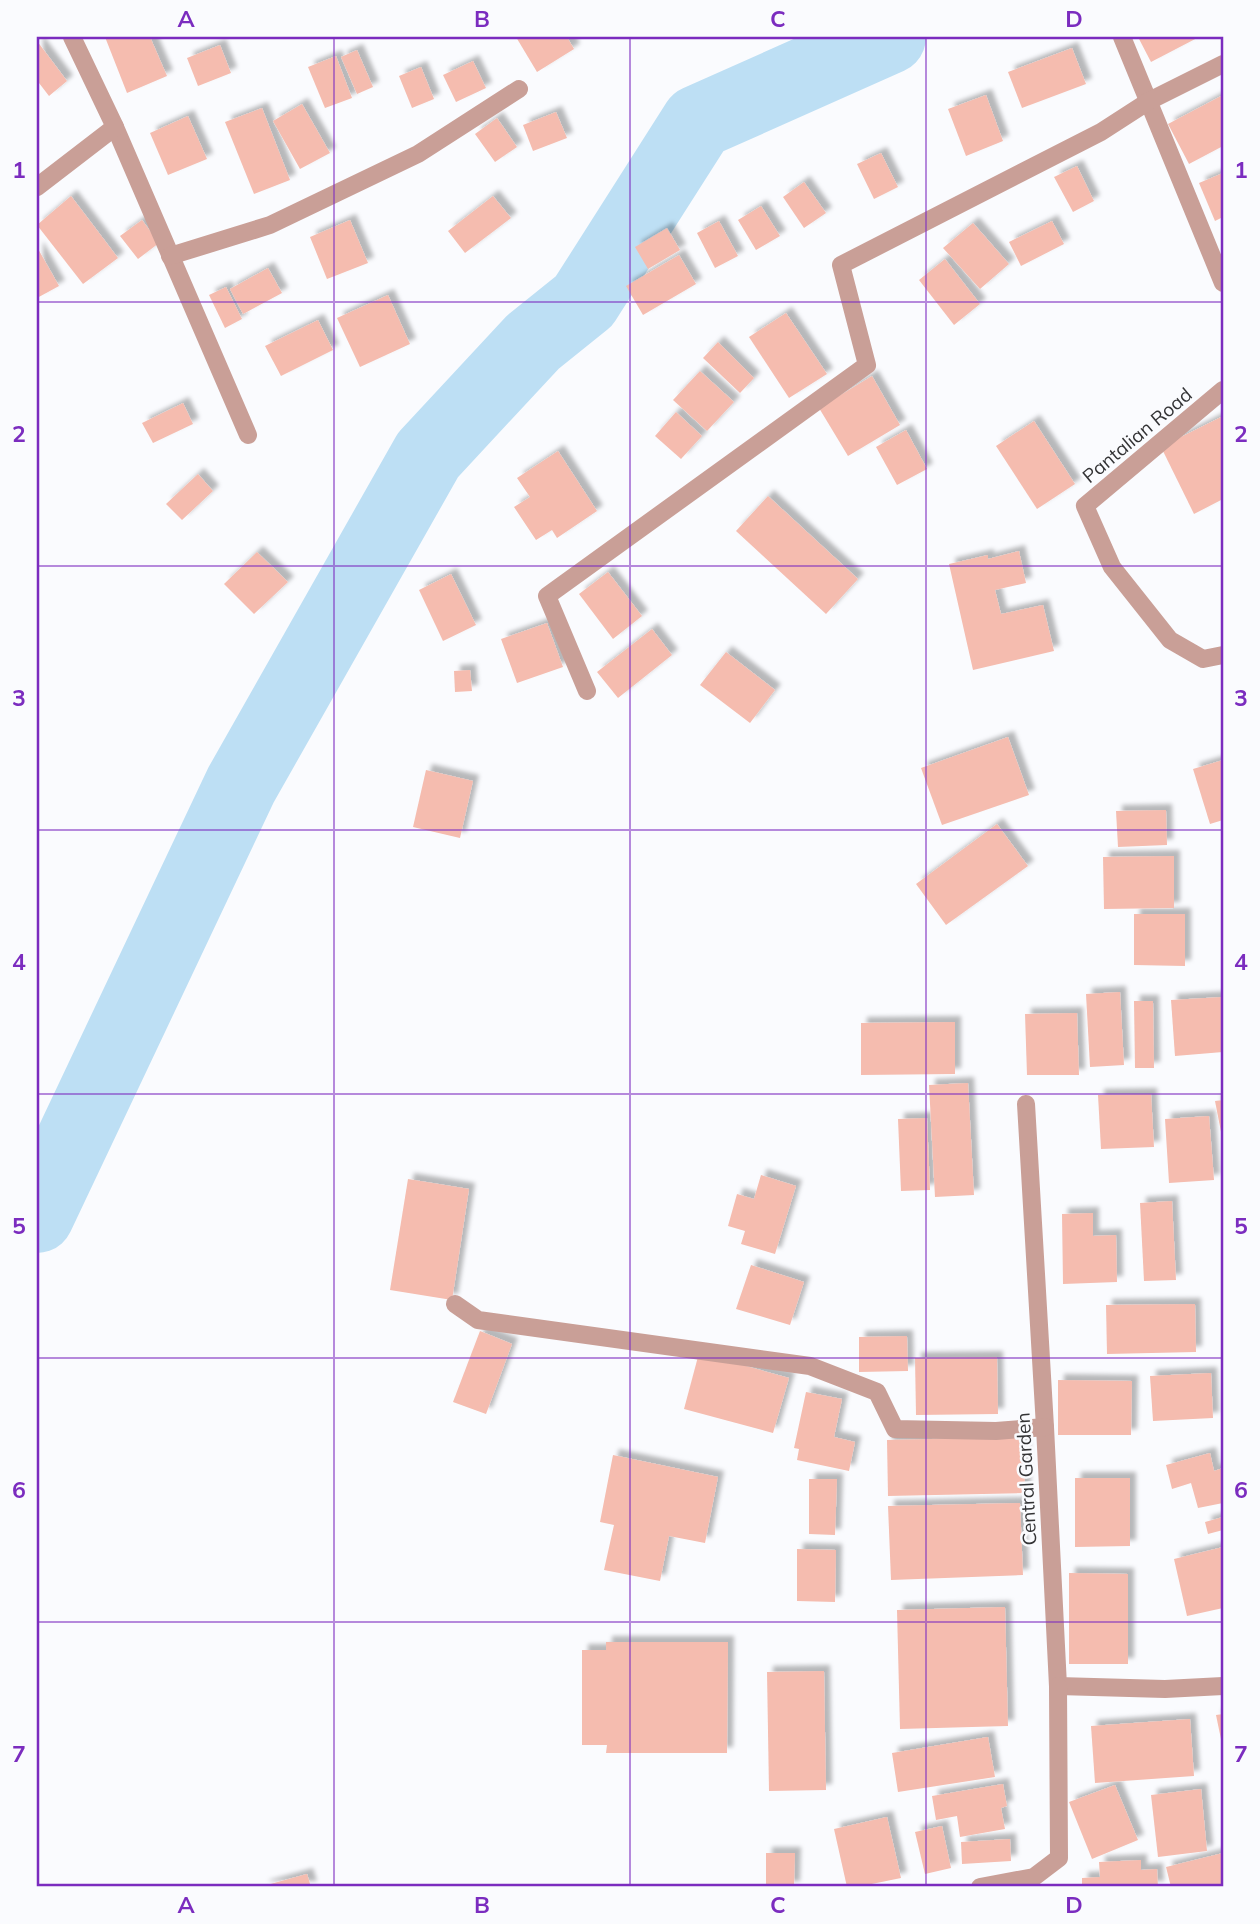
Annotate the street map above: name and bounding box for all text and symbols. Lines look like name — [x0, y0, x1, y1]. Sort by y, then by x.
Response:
text: A — [177, 4, 195, 33]
text: B — [474, 4, 490, 33]
text: C — [770, 4, 786, 33]
text: D — [1065, 4, 1083, 33]
text: 1 — [12, 155, 26, 184]
text: 1 — [1234, 155, 1248, 184]
street label: Pantalian Road — [1077, 382, 1197, 488]
text: 2 — [12, 419, 26, 448]
text: 2 — [1234, 419, 1248, 448]
text: 3 — [12, 683, 26, 712]
text: 3 — [1234, 683, 1248, 712]
text: 4 — [12, 947, 26, 976]
text: 4 — [1234, 947, 1248, 976]
text: 5 — [12, 1211, 26, 1240]
text: 5 — [1234, 1211, 1248, 1240]
street label: Central Garden — [1011, 1412, 1041, 1546]
text: 6 — [12, 1475, 26, 1504]
text: 6 — [1234, 1475, 1248, 1504]
text: 7 — [12, 1739, 26, 1768]
text: 7 — [1234, 1739, 1248, 1768]
text: A — [177, 1890, 195, 1919]
text: B — [474, 1890, 490, 1919]
text: C — [770, 1890, 786, 1919]
text: D — [1065, 1890, 1083, 1919]

